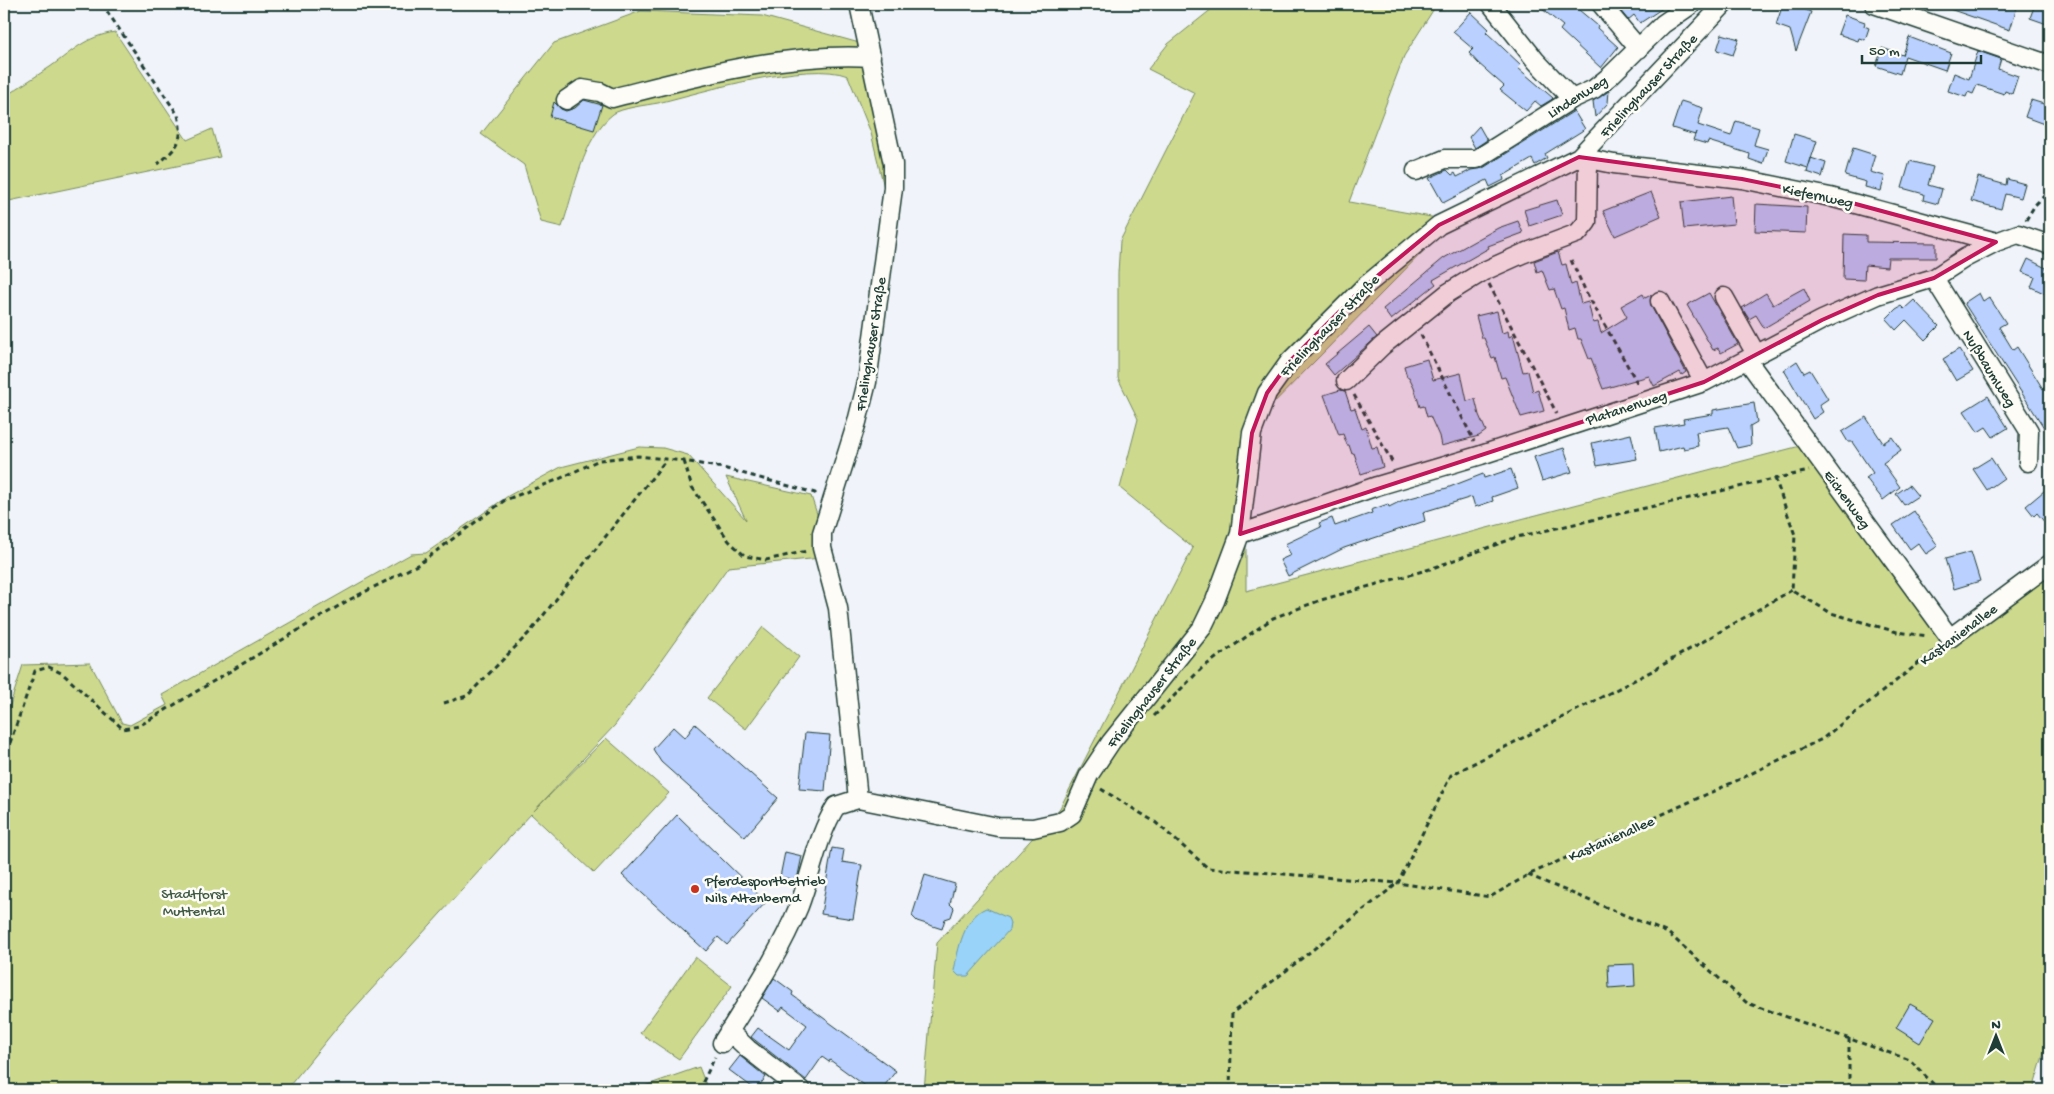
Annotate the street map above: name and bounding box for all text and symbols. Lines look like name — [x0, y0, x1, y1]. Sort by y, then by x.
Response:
street label: Frielinghauser Straße — [1596, 31, 1702, 143]
scale bar — [1862, 32, 1980, 64]
text: 50 m — [1869, 43, 1900, 61]
street label: Lindenweg — [1545, 72, 1611, 123]
street label: Kiefernweg — [1781, 181, 1855, 213]
street label: Frielinghauser Straße — [1276, 271, 1384, 382]
street label: Frielinghauser Straße — [852, 276, 891, 414]
street label: Nußbaumweg — [1957, 327, 2019, 411]
street label: Platanenweg — [1583, 387, 1669, 431]
street label: Eichenweg — [1819, 467, 1874, 533]
street label: Kastanienallee — [1917, 601, 2002, 671]
street label: Frielinghauser Straße — [1103, 634, 1201, 753]
street label: Kastanienallee — [1566, 813, 1658, 867]
place label: Pferdesportbetrieb Nils Altenbernd — [704, 873, 826, 908]
marker: Pferdesportbetrieb Nils Altenbernd — [689, 883, 701, 895]
park label: Stadtforst Muttental — [161, 886, 229, 921]
north arrow — [1972, 1012, 2022, 1062]
text: N — [1991, 1017, 2001, 1034]

